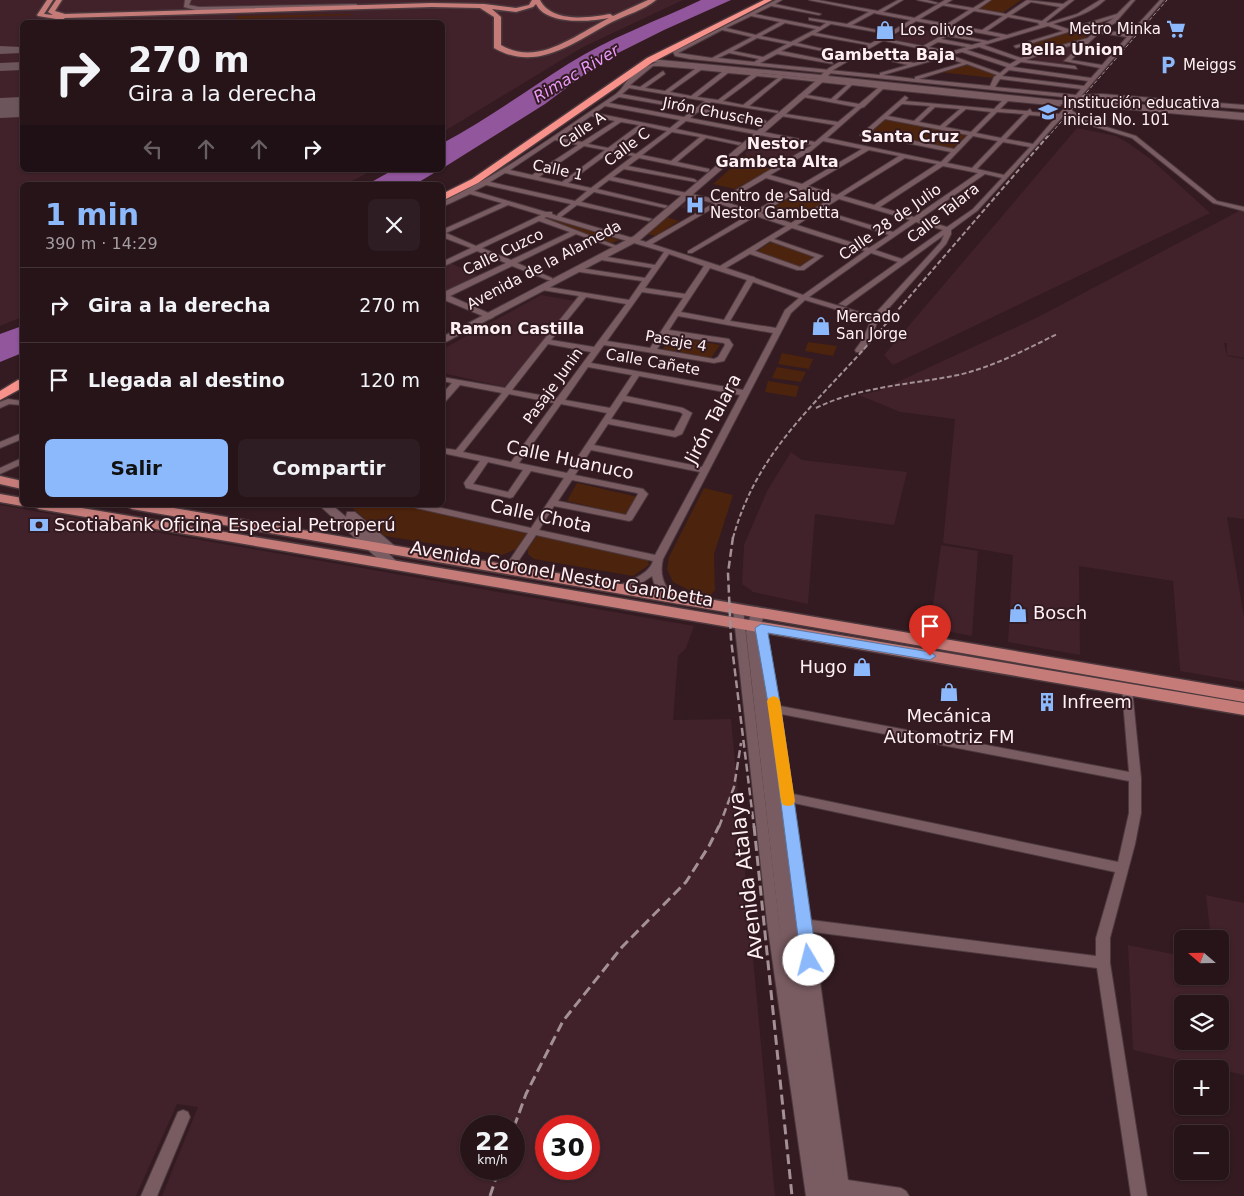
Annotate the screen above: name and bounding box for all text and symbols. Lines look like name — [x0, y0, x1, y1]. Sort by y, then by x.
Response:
supermarket icon: Metro Minka — [1165, 18, 1187, 40]
shop icon: Los olivos — [874, 19, 896, 41]
place label: Metro Minka — [1069, 20, 1161, 38]
place label: Los olivos — [900, 21, 973, 39]
icon: right — [45, 40, 110, 105]
text: 270 m — [128, 40, 250, 80]
water label: Rimac River — [530, 40, 624, 106]
district label: Bella Union — [1021, 40, 1123, 59]
district label: Gambetta Baja — [821, 45, 955, 64]
parking icon: Meiggs — [1157, 54, 1179, 76]
place label: Meiggs — [1183, 56, 1236, 74]
text: Gira a la derecha — [128, 81, 317, 106]
street label: Jirón Chusche — [660, 93, 765, 131]
place label: Institución educativa inicial No. 101 — [1063, 94, 1220, 129]
school or university icon: Institución educativa inicial No. 101 — [1037, 101, 1059, 123]
street label: Calle A — [555, 108, 609, 152]
street label: Calle C — [601, 124, 653, 170]
district label: Santa Cruz — [861, 127, 959, 146]
district label: Nestor Gambeta Alta — [715, 134, 839, 171]
icon: left — [139, 135, 167, 163]
icon: ahead — [192, 135, 220, 163]
icon: ahead — [245, 135, 273, 163]
icon: right — [298, 135, 326, 163]
street label: Calle 1 — [531, 156, 585, 184]
street label: Calle Talara — [903, 179, 983, 247]
street label: Calle 28 de Julio — [835, 180, 945, 264]
place label: Centro de Salud Nestor Gambetta — [710, 187, 839, 222]
hospital icon: Centro de Salud Nestor Gambetta — [684, 194, 706, 216]
text: 1 min — [45, 197, 139, 232]
button: close — [368, 199, 420, 251]
street label: Avenida de la Alameda — [464, 217, 624, 313]
street label: Calle Cuzco — [460, 225, 546, 279]
text: 390 m · 14:29 — [45, 234, 158, 253]
icon: right — [45, 291, 73, 319]
text: Gira a la derecha — [88, 294, 271, 316]
text: 270 m — [359, 294, 420, 316]
place label: Mercado San Jorge — [836, 308, 907, 343]
shop icon: Mercado San Jorge — [810, 315, 832, 337]
district label: Ramon Castilla — [450, 319, 584, 338]
street label: Pasaje 4 — [644, 327, 708, 355]
street label: Pasaje Junin — [519, 344, 587, 428]
street label: Calle Cañete — [604, 345, 702, 379]
icon: arrive — [45, 366, 73, 394]
text: Llegada al destino — [88, 369, 285, 391]
text: 120 m — [359, 369, 420, 391]
street label: Jirón Talara — [680, 370, 745, 468]
street label: Calle Huanuco — [504, 436, 636, 483]
button: Salir — [45, 439, 228, 497]
button: Compartir — [238, 439, 420, 497]
street label: Calle Chota — [488, 494, 594, 537]
bank icon: Scotiabank Oficina Especial Petroperú — [28, 514, 50, 536]
place label: Scotiabank Oficina Especial Petroperú — [54, 514, 396, 535]
street label: Avenida Coronel Nestor Gambetta — [409, 536, 715, 611]
shop icon: Bosch — [1007, 602, 1029, 624]
place label: Bosch — [1033, 602, 1087, 623]
pin — [909, 605, 951, 656]
icon: arrive — [916, 612, 944, 640]
place label: Hugo — [800, 656, 847, 677]
shop icon: Hugo — [851, 656, 873, 678]
shop icon: Mecánica Automotriz FM — [938, 681, 960, 703]
building icon: Infreem — [1036, 691, 1058, 713]
place label: Infreem — [1062, 691, 1132, 712]
place label: Mecánica Automotriz FM — [884, 705, 1014, 747]
street label: Avenida Atalaya — [724, 790, 768, 962]
north arrow — [1174, 930, 1229, 985]
map controls — [1174, 930, 1229, 1180]
position arrow — [782, 933, 834, 985]
button: layers — [1174, 995, 1229, 1050]
button: + — [1174, 1060, 1229, 1115]
speed limit sign: 30 — [535, 1115, 600, 1180]
button: − — [1174, 1125, 1229, 1180]
text: 22 — [475, 1127, 510, 1156]
text: km/h — [477, 1153, 508, 1167]

